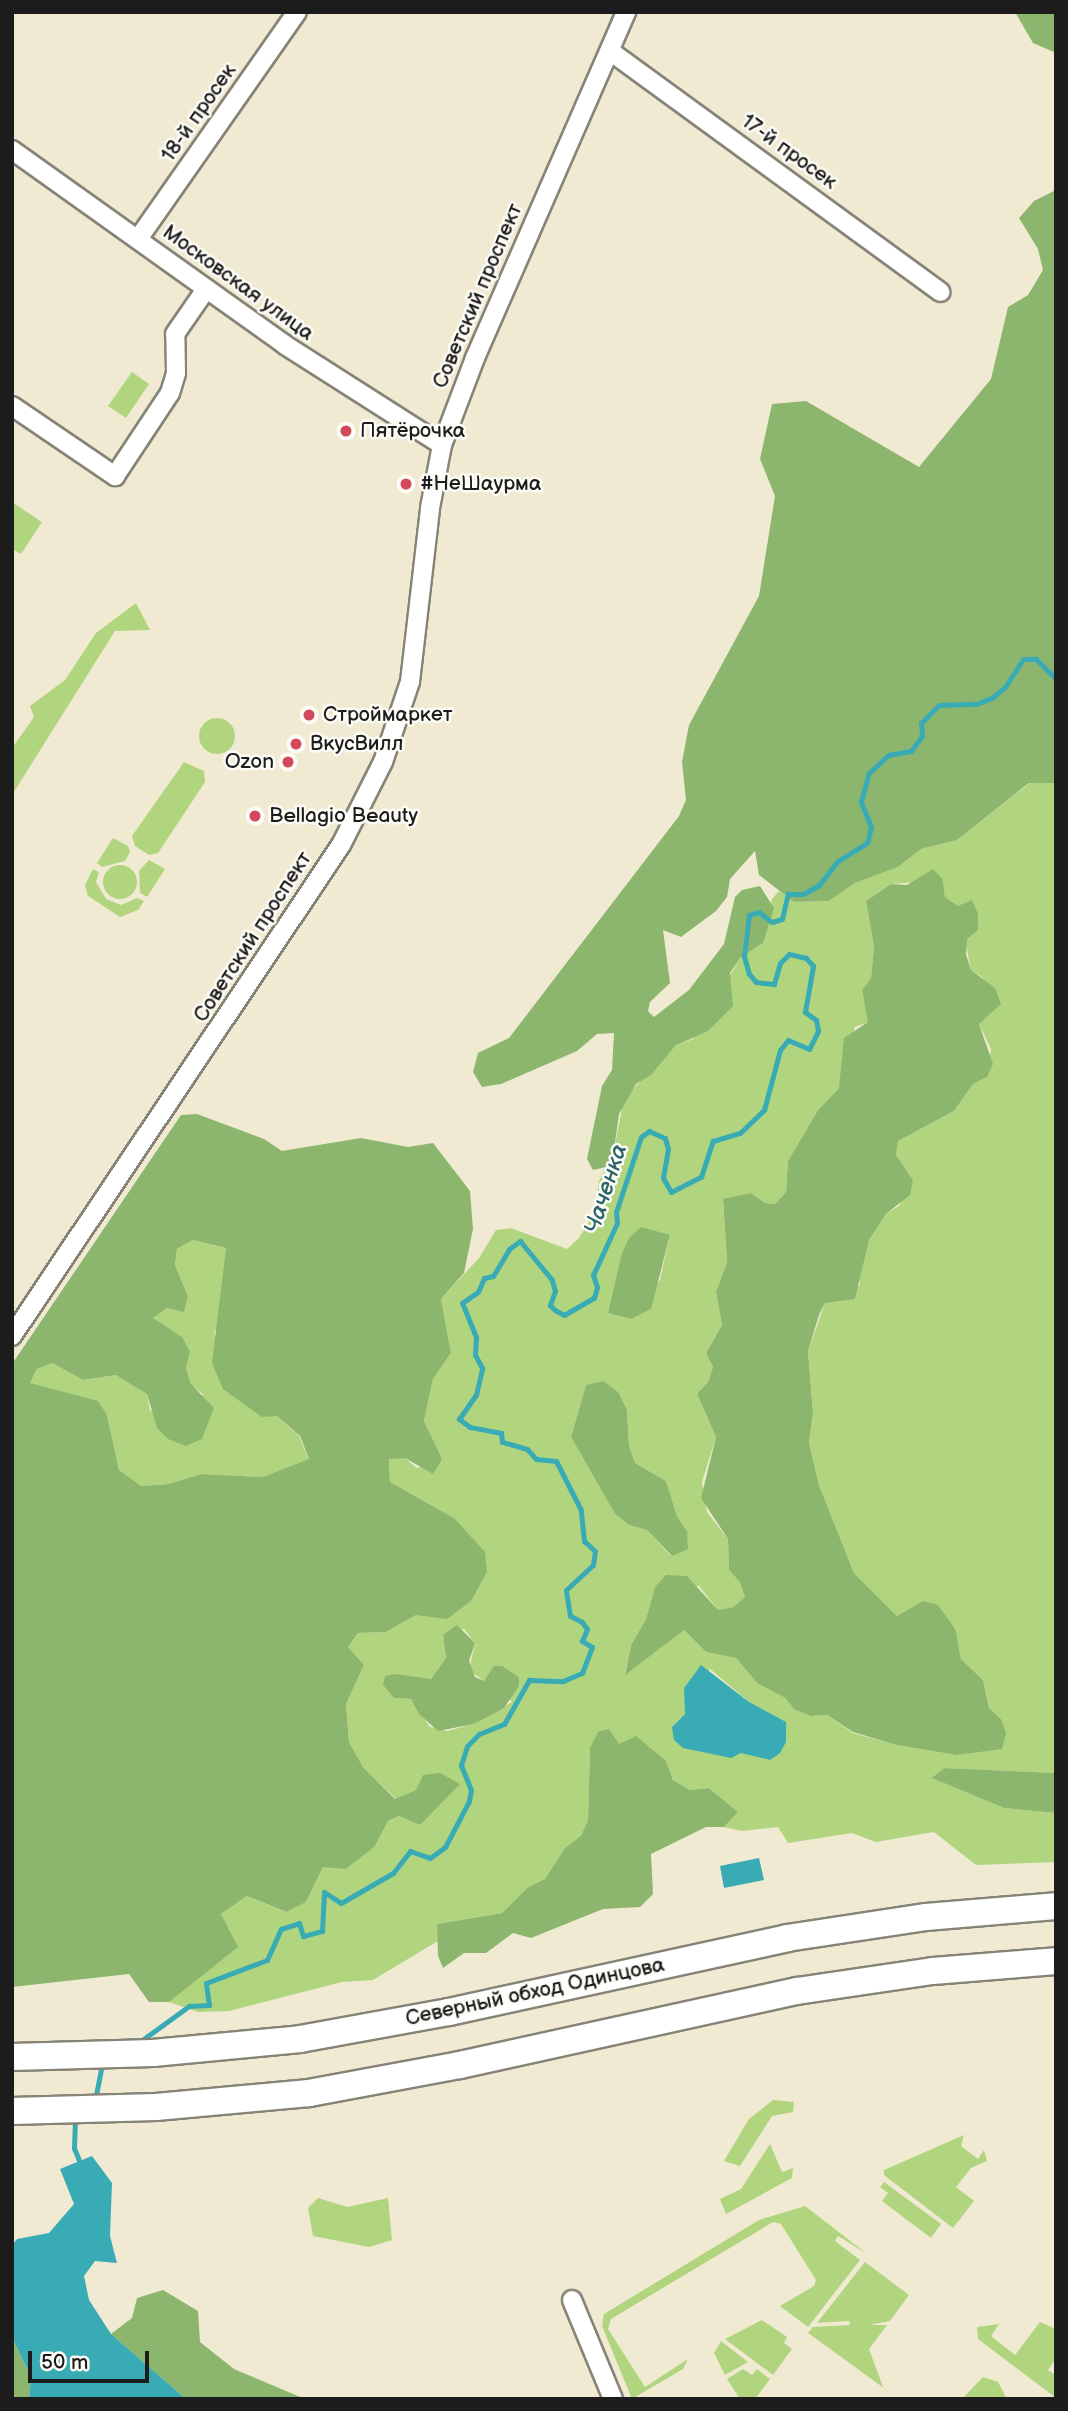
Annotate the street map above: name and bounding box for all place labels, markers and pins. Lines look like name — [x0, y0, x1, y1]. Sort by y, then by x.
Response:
place label: Пятёрочка — [360, 418, 465, 444]
marker: Пятёрочка — [338, 423, 354, 439]
place label: #НеШаурма — [420, 471, 541, 497]
marker: #НеШаурма — [398, 476, 414, 492]
place label: Строймаркет — [323, 702, 453, 728]
marker: Строймаркет — [301, 707, 317, 723]
place label: ВкусВилл — [310, 731, 403, 757]
marker: ВкусВилл — [288, 736, 304, 752]
place label: Ozon — [225, 749, 274, 775]
marker: Ozon — [280, 754, 296, 770]
place label: Bellagio Beauty — [269, 803, 418, 829]
marker: Bellagio Beauty — [247, 808, 263, 824]

